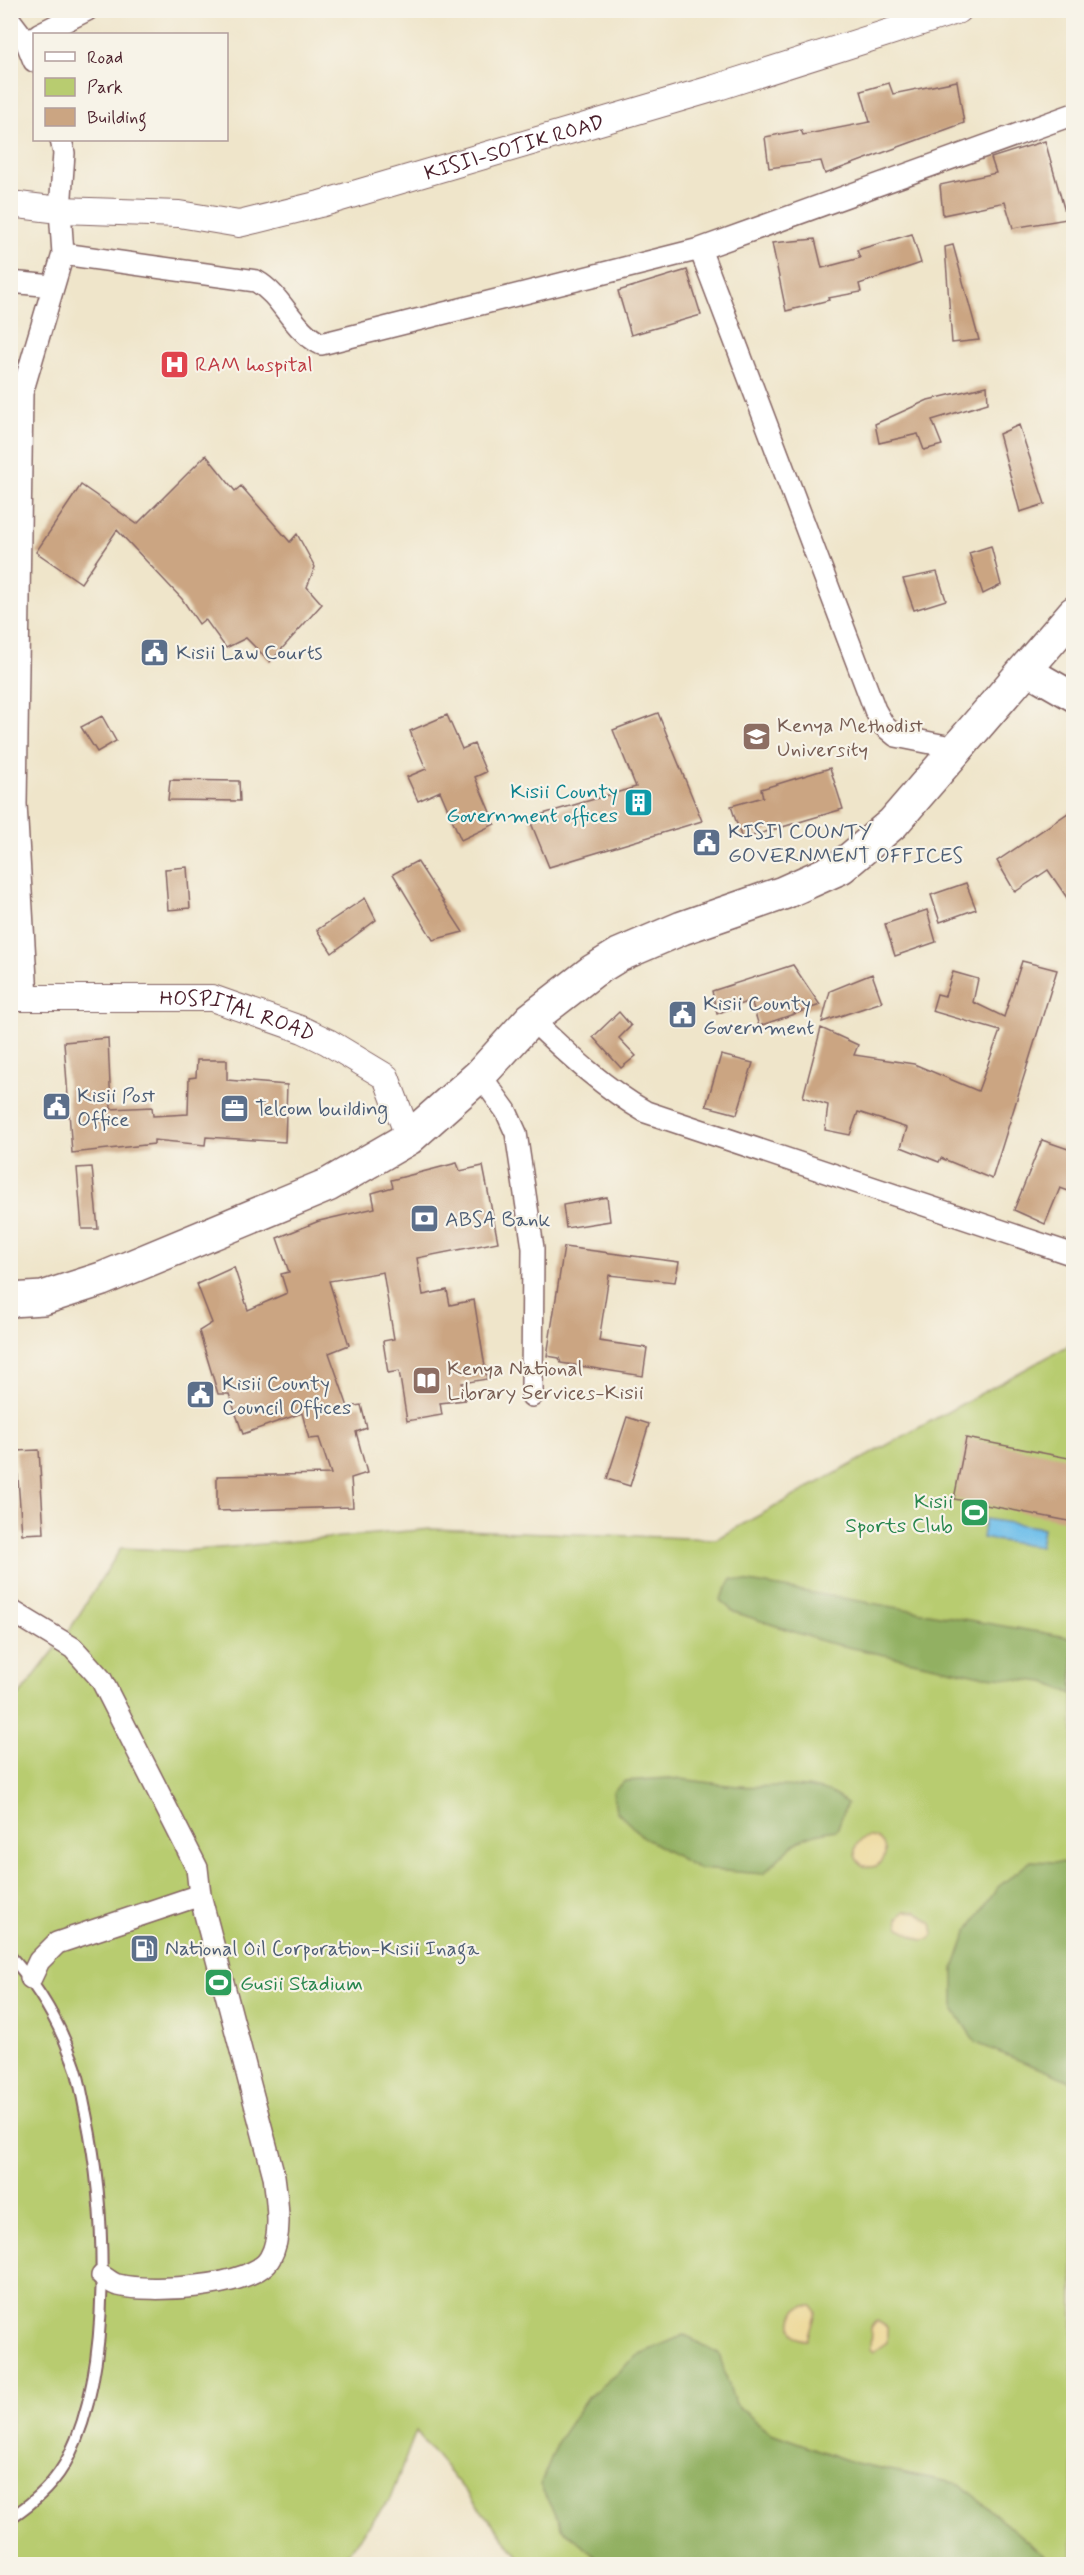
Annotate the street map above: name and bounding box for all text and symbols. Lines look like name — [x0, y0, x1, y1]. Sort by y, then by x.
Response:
legend — [33, 33, 228, 141]
text: Road — [87, 46, 123, 70]
text: Park — [87, 76, 123, 100]
text: Building — [87, 106, 147, 132]
street label: KISII-SOTIK ROAD — [421, 108, 608, 188]
hospital icon: RAM hospital — [158, 348, 190, 380]
place label: RAM hospital — [195, 351, 313, 379]
public building icon: Kisii Law Courts — [139, 636, 171, 668]
place label: Kisii Law Courts — [176, 639, 323, 667]
place label: Kenya Methodist University — [777, 712, 924, 764]
school or university icon: Kenya Methodist University — [740, 721, 772, 753]
place label: Kisii County Government offices — [446, 778, 618, 830]
building icon: Kisii County Government offices — [623, 787, 655, 819]
place label: KISII COUNTY GOVERNMENT OFFICES — [728, 818, 964, 870]
public building icon: KISII COUNTY GOVERNMENT OFFICES — [691, 827, 723, 859]
street label: HOSPITAL ROAD — [160, 985, 319, 1049]
place label: Kisii County Government — [703, 990, 814, 1042]
public building icon: Kisii County Government — [666, 999, 698, 1031]
place label: Kisii Post Office — [77, 1082, 156, 1134]
public building icon: Kisii Post Office — [40, 1091, 72, 1123]
office icon: Telcom building — [218, 1092, 250, 1124]
place label: Telcom building — [255, 1095, 388, 1124]
bank icon: ABSA Bank — [408, 1203, 440, 1235]
place label: ABSA Bank — [445, 1206, 551, 1234]
place label: Kenya National Library Services-Kisii — [447, 1355, 644, 1407]
library icon: Kenya National Library Services-Kisii — [410, 1364, 442, 1396]
place label: Kisii County Council Offices — [222, 1370, 351, 1422]
public building icon: Kisii County Council Offices — [185, 1379, 217, 1411]
place label: Kisii Sports Club — [845, 1488, 953, 1540]
sports icon: Kisii Sports Club — [958, 1497, 990, 1529]
fuel station icon: National Oil Corporation-Kisii Inaga — [128, 1932, 160, 1964]
place label: National Oil Corporation-Kisii Inaga — [165, 1935, 480, 1965]
sports icon: Gusii Stadium — [203, 1967, 235, 1999]
place label: Gusii Stadium — [240, 1970, 363, 1998]

